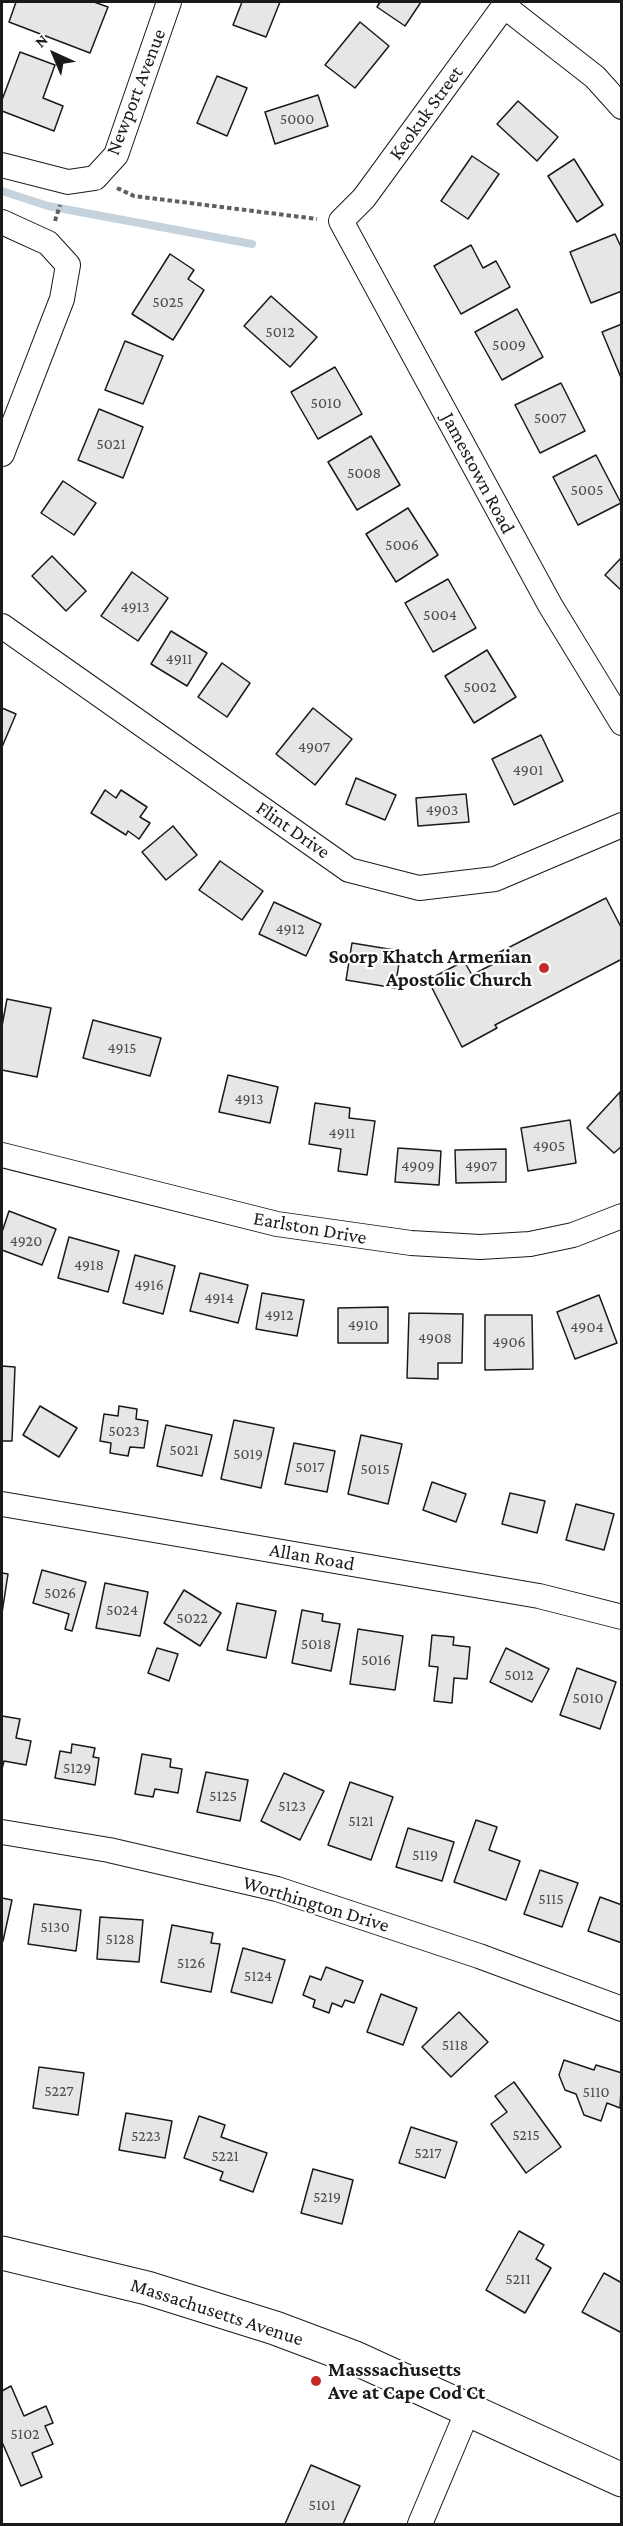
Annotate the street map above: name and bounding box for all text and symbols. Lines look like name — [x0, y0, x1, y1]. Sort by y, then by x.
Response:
north arrow — [24, 24, 84, 84]
street label: Newport Avenue — [101, 25, 171, 159]
text: N — [31, 31, 51, 51]
street label: Keokuk Street — [384, 61, 468, 165]
house number: 5000 — [280, 109, 314, 129]
house number: 5025 — [152, 292, 184, 312]
house number: 5012 — [265, 322, 295, 342]
house number: 5009 — [492, 335, 526, 355]
house number: 5010 — [311, 393, 341, 413]
street label: Jamestown Road — [436, 408, 520, 538]
house number: 5007 — [534, 408, 566, 428]
house number: 5021 — [96, 434, 126, 454]
house number: 5008 — [347, 463, 381, 483]
house number: 5005 — [570, 480, 604, 500]
house number: 5006 — [385, 535, 419, 555]
house number: 4913 — [120, 597, 150, 617]
house number: 5004 — [423, 605, 457, 625]
house number: 4911 — [166, 649, 192, 669]
house number: 5002 — [463, 677, 497, 697]
house number: 4907 — [298, 737, 330, 757]
house number: 4901 — [513, 760, 543, 780]
street label: Flint Drive — [251, 796, 335, 864]
house number: 4903 — [426, 800, 458, 820]
house number: 4912 — [275, 919, 305, 939]
place label: Soorp Khatch Armenian Apostolic Church — [328, 945, 532, 992]
marker: Soorp Khatch Armenian Apostolic Church — [537, 961, 551, 975]
house number: 4915 — [107, 1038, 136, 1058]
house number: 4913 — [234, 1089, 264, 1109]
house number: 4911 — [329, 1123, 355, 1143]
house number: 4905 — [533, 1136, 565, 1156]
house number: 4909 — [401, 1156, 435, 1176]
house number: 4907 — [465, 1156, 497, 1176]
street label: Earlston Drive — [251, 1206, 369, 1250]
house number: 4920 — [10, 1231, 42, 1251]
house number: 4918 — [74, 1255, 104, 1275]
house number: 4916 — [134, 1275, 164, 1295]
house number: 4914 — [204, 1288, 234, 1308]
house number: 4912 — [264, 1305, 294, 1325]
house number: 4910 — [348, 1315, 378, 1335]
house number: 4904 — [570, 1317, 604, 1337]
house number: 4908 — [418, 1328, 452, 1348]
house number: 4906 — [492, 1332, 526, 1352]
house number: 5023 — [108, 1421, 140, 1441]
house number: 5021 — [169, 1440, 199, 1460]
house number: 5019 — [233, 1444, 263, 1464]
house number: 5017 — [295, 1457, 325, 1477]
house number: 5015 — [360, 1459, 390, 1479]
street label: Allan Road — [267, 1538, 357, 1576]
house number: 5026 — [44, 1583, 76, 1603]
house number: 5024 — [106, 1600, 138, 1620]
house number: 5022 — [176, 1608, 208, 1628]
house number: 5018 — [301, 1634, 331, 1654]
house number: 5016 — [361, 1650, 391, 1670]
house number: 5012 — [504, 1665, 534, 1685]
house number: 5010 — [573, 1688, 603, 1708]
house number: 5129 — [63, 1758, 91, 1778]
house number: 5125 — [209, 1786, 237, 1806]
house number: 5123 — [278, 1796, 306, 1816]
house number: 5121 — [348, 1811, 374, 1831]
house number: 5119 — [412, 1845, 438, 1865]
street label: Worthington Drive — [240, 1870, 392, 1938]
house number: 5115 — [538, 1889, 564, 1909]
house number: 5130 — [40, 1917, 70, 1937]
house number: 5128 — [105, 1929, 135, 1949]
house number: 5126 — [177, 1953, 205, 1973]
house number: 5124 — [244, 1966, 272, 1986]
house number: 5118 — [442, 2035, 468, 2055]
house number: 5227 — [44, 2081, 74, 2101]
house number: 5110 — [582, 2082, 610, 2102]
house number: 5215 — [512, 2125, 540, 2145]
house number: 5223 — [131, 2126, 161, 2146]
house number: 5217 — [414, 2143, 442, 2163]
house number: 5221 — [211, 2146, 239, 2166]
house number: 5219 — [313, 2187, 341, 2207]
house number: 5211 — [505, 2269, 531, 2289]
street label: Massachusetts Avenue — [127, 2273, 307, 2351]
place label: Masssachusetts Ave at Cape Cod Ct — [328, 2358, 485, 2405]
marker: Masssachusetts Ave at Cape Cod Ct — [309, 2374, 323, 2388]
house number: 5102 — [10, 2424, 40, 2444]
house number: 5101 — [308, 2495, 336, 2515]

